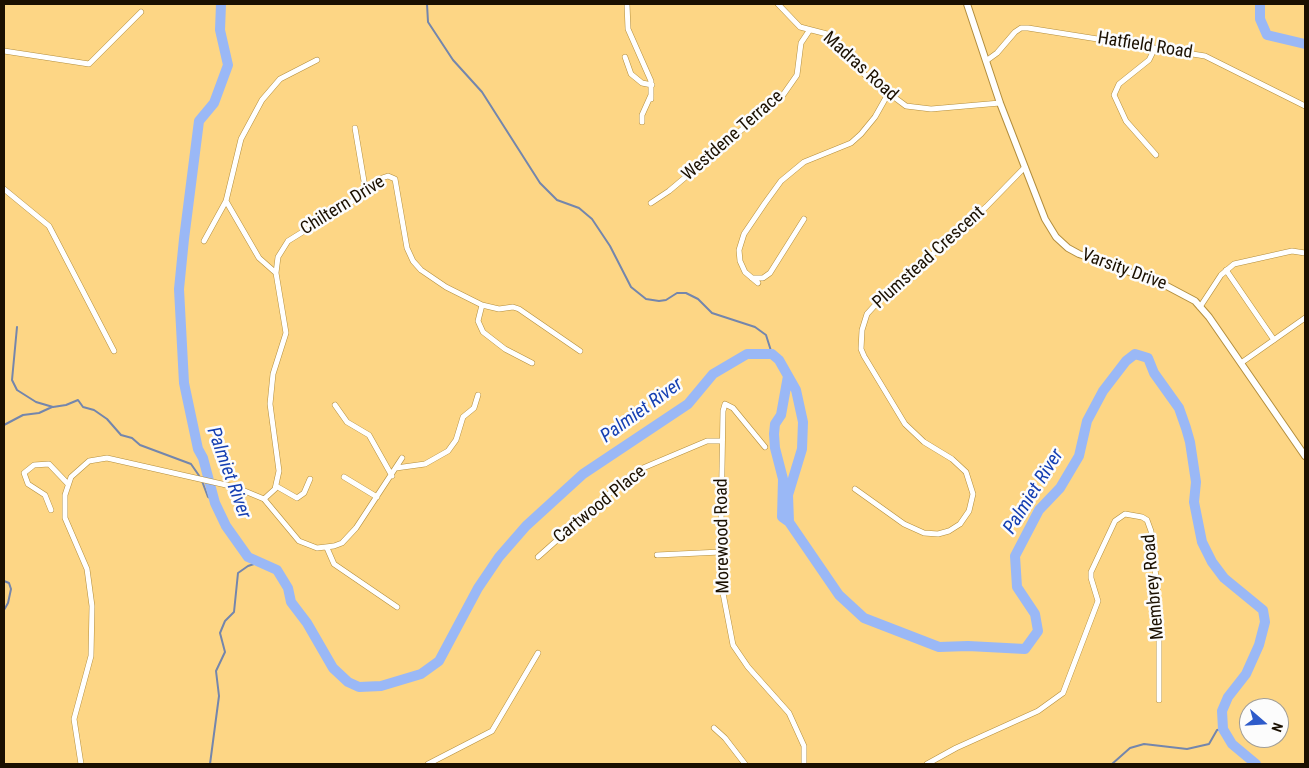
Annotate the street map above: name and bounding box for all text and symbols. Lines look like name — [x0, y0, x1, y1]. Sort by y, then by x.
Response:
street label: Madras Road — [818, 28, 902, 106]
street label: Hatfield Road — [1096, 28, 1194, 64]
street label: Westdene Terrace — [678, 86, 788, 186]
street label: Chiltern Drive — [297, 172, 389, 240]
street label: Plumstead Crescent — [869, 202, 989, 314]
street label: Varsity Drive — [1078, 245, 1170, 295]
water label: Palmiet River — [597, 374, 687, 448]
water label: Palmiet River — [201, 424, 255, 522]
water label: Palmiet River — [999, 445, 1069, 539]
street label: Cartwood Place — [550, 461, 650, 549]
street label: Morewood Road — [711, 478, 735, 594]
street label: Membrey Road — [1139, 533, 1169, 641]
north arrow — [1239, 698, 1289, 748]
text: N — [1268, 721, 1286, 734]

